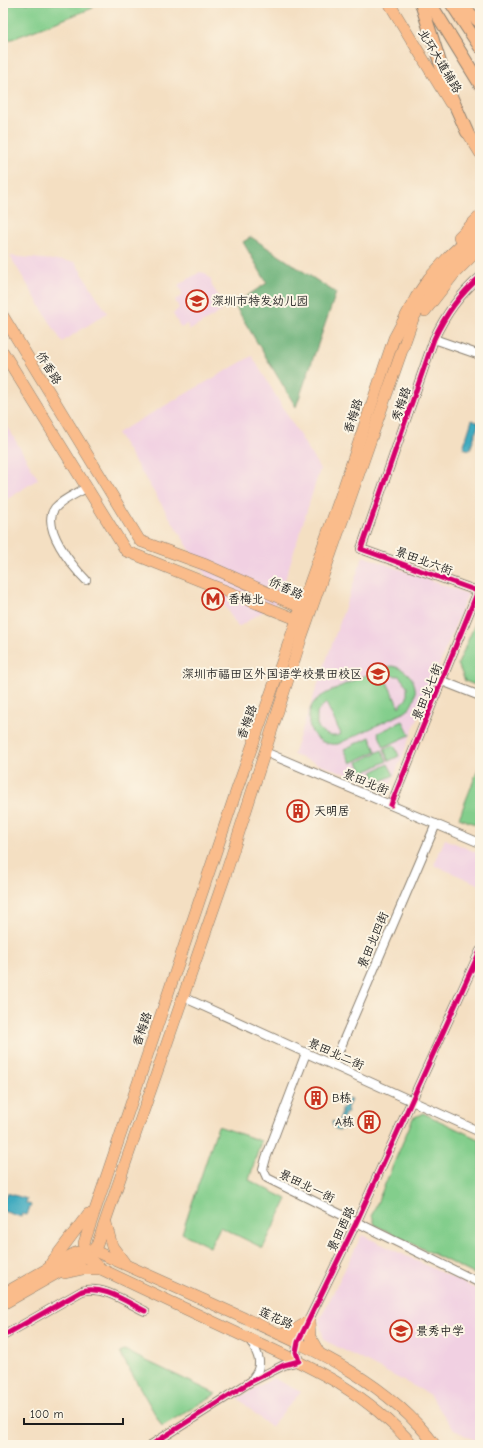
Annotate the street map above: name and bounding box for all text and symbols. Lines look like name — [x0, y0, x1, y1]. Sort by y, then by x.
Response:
street label: 北环大道辅路 — [415, 27, 465, 95]
school or university icon: 深圳市特发幼儿园 — [184, 288, 210, 314]
place label: 深圳市特发幼儿园 — [212, 294, 308, 308]
street label: 侨香路 — [34, 349, 64, 387]
street label: 秀梅路 — [389, 385, 413, 423]
street label: 香梅路 — [341, 397, 365, 435]
street label: 景田北六街 — [393, 544, 455, 578]
street label: 侨香路 — [267, 574, 305, 602]
metro station icon: 香梅北 — [200, 586, 226, 612]
place label: 香梅北 — [228, 592, 264, 606]
school or university icon: 深圳市福田区外国语学校景田校区 — [365, 661, 391, 687]
street label: 景田北七街 — [409, 662, 445, 722]
place label: 深圳市福田区外国语学校景田校区 — [182, 667, 362, 681]
street label: 香梅路 — [234, 703, 260, 741]
street label: 景田北街 — [341, 766, 391, 798]
building icon: 天明居 — [285, 798, 311, 824]
place label: 天明居 — [314, 804, 350, 818]
street label: 景田北四街 — [355, 910, 391, 970]
street label: 香梅路 — [130, 1010, 154, 1048]
street label: 景田北二街 — [306, 1035, 366, 1073]
building icon: B栋 — [303, 1085, 329, 1111]
place label: B栋 — [332, 1091, 351, 1105]
building icon: A栋 — [356, 1109, 382, 1135]
place label: A栋 — [335, 1115, 354, 1129]
street label: 景田北一街 — [277, 1167, 337, 1205]
street label: 景田西路 — [325, 1204, 357, 1254]
street label: 莲花路 — [257, 1304, 295, 1332]
school or university icon: 景秀中学 — [388, 1318, 414, 1344]
place label: 景秀中学 — [416, 1324, 464, 1338]
scale bar — [24, 1400, 123, 1426]
text: 100 m — [30, 1407, 63, 1421]

